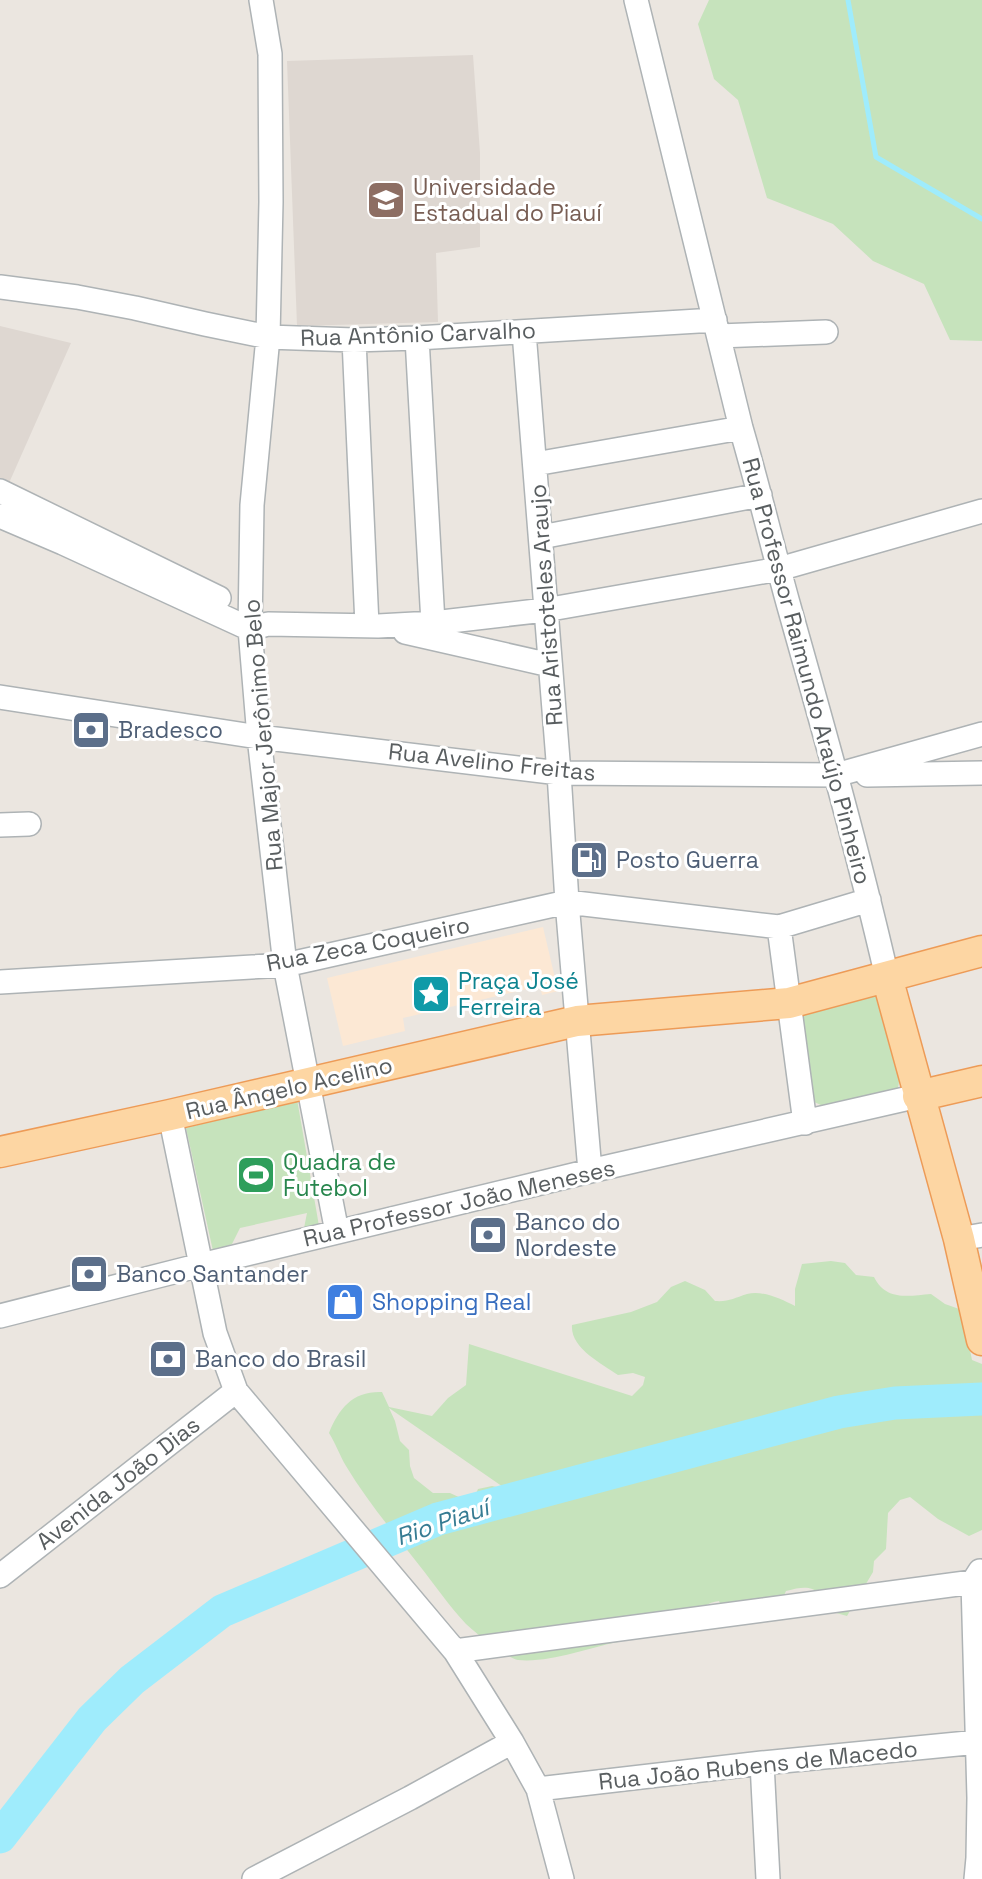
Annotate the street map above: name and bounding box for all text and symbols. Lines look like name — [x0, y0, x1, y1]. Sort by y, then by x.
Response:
place label: Universidade Estadual do Piauí — [413, 172, 602, 228]
school or university icon: Universidade Estadual do Piauí — [365, 179, 407, 221]
street label: Rua Antônio Carvalho — [300, 315, 536, 353]
street label: Rua Professor Raimundo Araújo Pinheiro — [735, 454, 879, 888]
street label: Rua Aristoteles Araujo — [523, 483, 569, 727]
street label: Rua Major Jerônimo Belo — [236, 598, 290, 872]
bank icon: Bradesco — [70, 709, 112, 751]
place label: Bradesco — [118, 715, 223, 745]
street label: Rua Avelino Freitas — [387, 736, 597, 788]
fuel station icon: Posto Guerra — [568, 839, 610, 881]
place label: Posto Guerra — [616, 845, 759, 875]
street label: Rua Zeca Coqueiro — [264, 910, 472, 978]
place label: Praça José Ferreira — [458, 966, 579, 1022]
place icon: Praça José Ferreira — [410, 973, 452, 1015]
street label: Rua Ângelo Acelino — [183, 1050, 395, 1126]
place label: Quadra de Futebol — [283, 1147, 396, 1203]
street label: Rua Professor João Meneses — [300, 1152, 618, 1254]
sports icon: Quadra de Futebol — [235, 1154, 277, 1196]
place label: Banco do Nordeste — [515, 1207, 620, 1263]
bank icon: Banco do Nordeste — [467, 1214, 509, 1256]
bank icon: Banco Santander — [68, 1253, 110, 1295]
place label: Banco Santander — [116, 1259, 308, 1289]
shop icon: Shopping Real — [324, 1281, 366, 1323]
place label: Shopping Real — [372, 1287, 531, 1317]
bank icon: Banco do Brasil — [147, 1338, 189, 1380]
place label: Banco do Brasil — [195, 1344, 366, 1374]
street label: Avenida João Dias — [30, 1410, 206, 1556]
water label: Rio Piauí — [391, 1490, 497, 1552]
street label: Rua João Rubens de Macedo — [597, 1733, 919, 1797]

